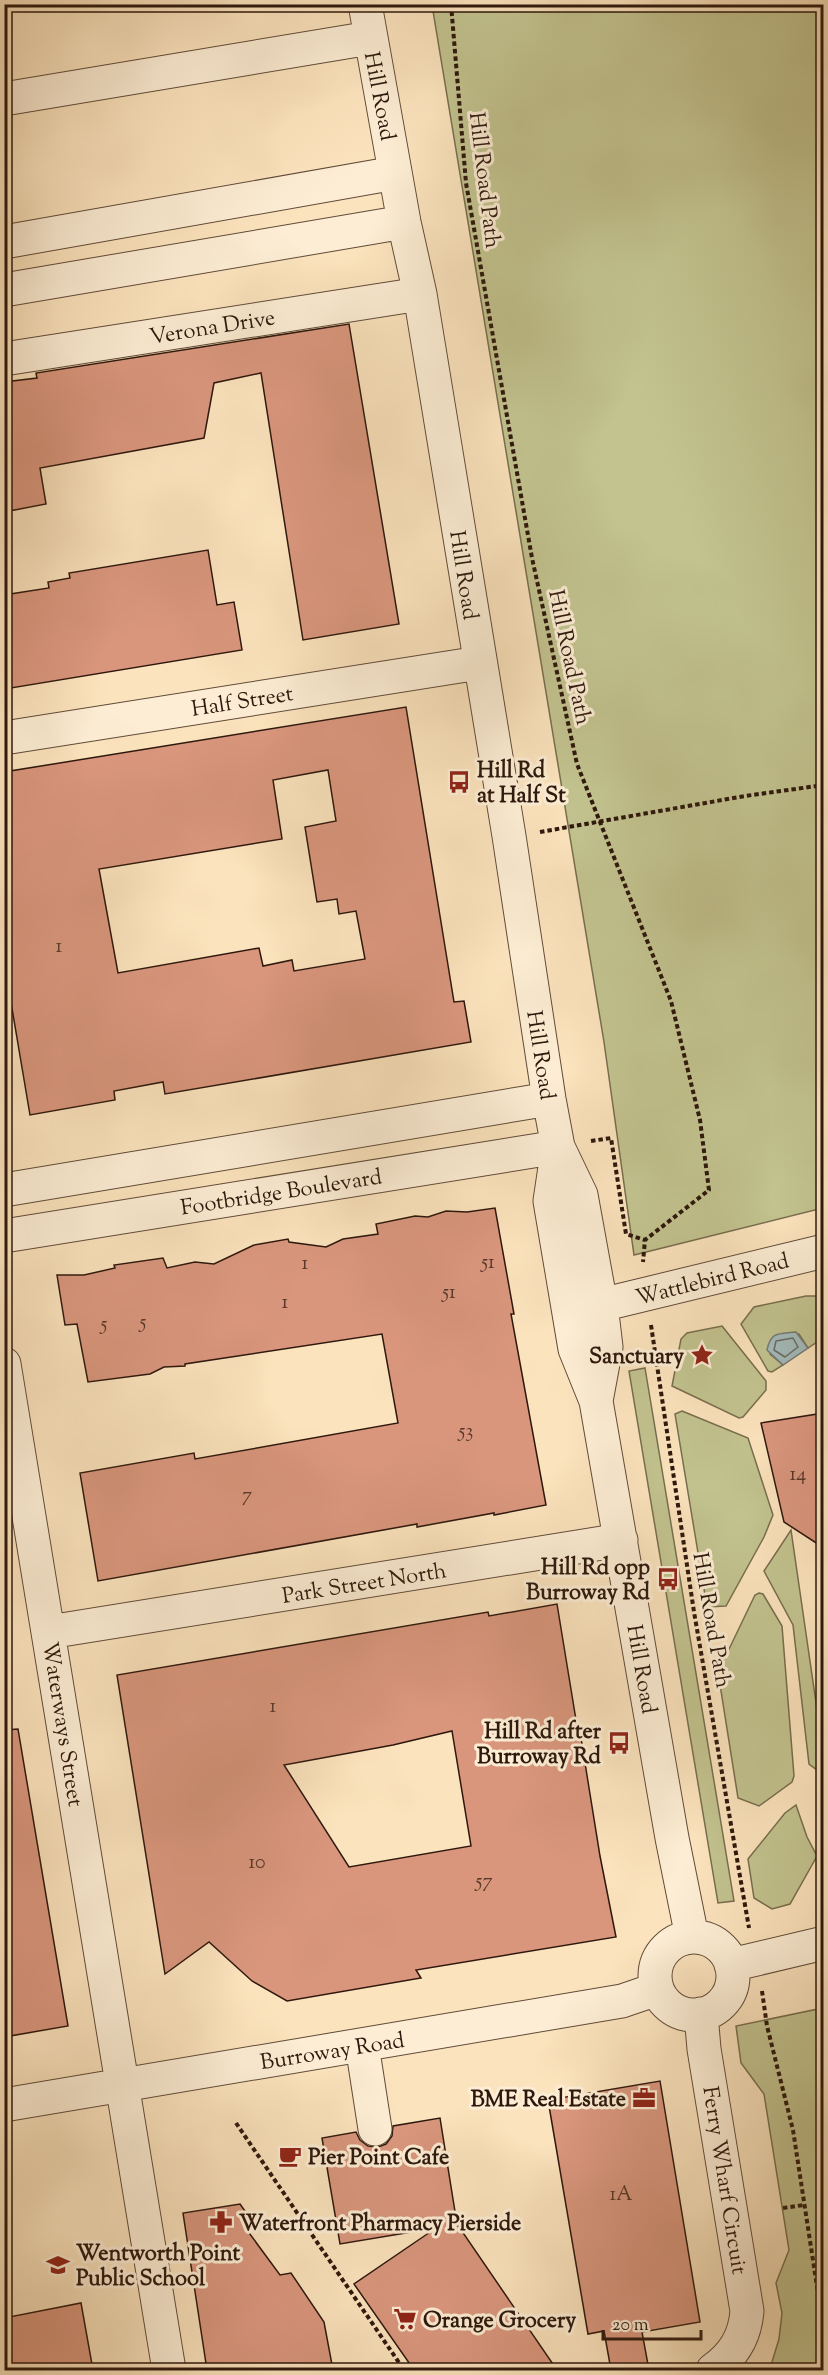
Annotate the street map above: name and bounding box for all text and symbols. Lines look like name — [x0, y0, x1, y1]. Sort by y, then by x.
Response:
street label: Hill Road — [354, 49, 402, 144]
street label: Hill Road Path — [459, 110, 507, 250]
street label: Verona Drive — [147, 303, 278, 355]
street label: Hill Road — [439, 528, 485, 622]
street label: Hill Road Path — [538, 587, 598, 728]
street label: Half Street — [189, 679, 296, 727]
place label: Hill Rd at Half St — [477, 756, 566, 813]
bus stop icon: Hill Rd at Half St — [446, 769, 472, 795]
house number: 1 — [56, 933, 63, 962]
street label: Hill Road — [516, 1008, 562, 1102]
street label: Footbridge Boulevard — [178, 1162, 385, 1226]
street label: Wattlebird Road — [633, 1246, 793, 1315]
house number: 51 — [480, 1249, 495, 1278]
house number: 1 — [302, 1250, 309, 1279]
house number: 51 — [441, 1279, 456, 1308]
house number: 1 — [282, 1289, 289, 1318]
house number: 5 — [139, 1309, 147, 1338]
house number: 5 — [100, 1311, 108, 1340]
place label: Sanctuary — [589, 1342, 684, 1374]
place icon: Sanctuary — [689, 1342, 715, 1368]
house number: 53 — [458, 1418, 473, 1447]
house number: 14 — [790, 1461, 806, 1490]
house number: 7 — [242, 1482, 252, 1511]
street label: Hill Road Path — [682, 1550, 738, 1691]
place label: Hill Rd opp Burroway Rd — [526, 1553, 651, 1610]
street label: Park Street North — [280, 1556, 449, 1614]
bus stop icon: Hill Rd opp Burroway Rd — [655, 1566, 681, 1592]
street label: Hill Road — [616, 1622, 664, 1717]
street label: Waterways Street — [32, 1640, 90, 1810]
house number: 1 — [270, 1693, 277, 1722]
place label: Hill Rd after Burroway Rd — [477, 1717, 602, 1774]
bus stop icon: Hill Rd after Burroway Rd — [606, 1730, 632, 1756]
house number: 10 — [248, 1849, 266, 1878]
house number: 57 — [475, 1868, 492, 1897]
street label: Burroway Road — [258, 2026, 407, 2080]
street label: Ferry Wharf Circuit — [692, 2084, 754, 2277]
place label: BME Real Estate — [471, 2085, 626, 2117]
office icon: BME Real Estate — [631, 2085, 657, 2111]
cafe icon: Pier Point Cafe — [277, 2143, 303, 2169]
place label: Pier Point Cafe — [308, 2143, 449, 2175]
house number: 1A — [609, 2181, 633, 2210]
pharmacy icon: Waterfront Pharmacy Pierside — [208, 2209, 234, 2235]
place label: Waterfront Pharmacy Pierside — [239, 2209, 521, 2241]
place label: Wentworth Point Public School — [76, 2239, 241, 2296]
school or university icon: Wentworth Point Public School — [45, 2252, 71, 2278]
scale bar — [603, 2303, 700, 2341]
supermarket icon: Orange Grocery — [392, 2306, 418, 2332]
place label: Orange Grocery — [423, 2306, 576, 2338]
text: 20 m — [612, 2313, 649, 2339]

